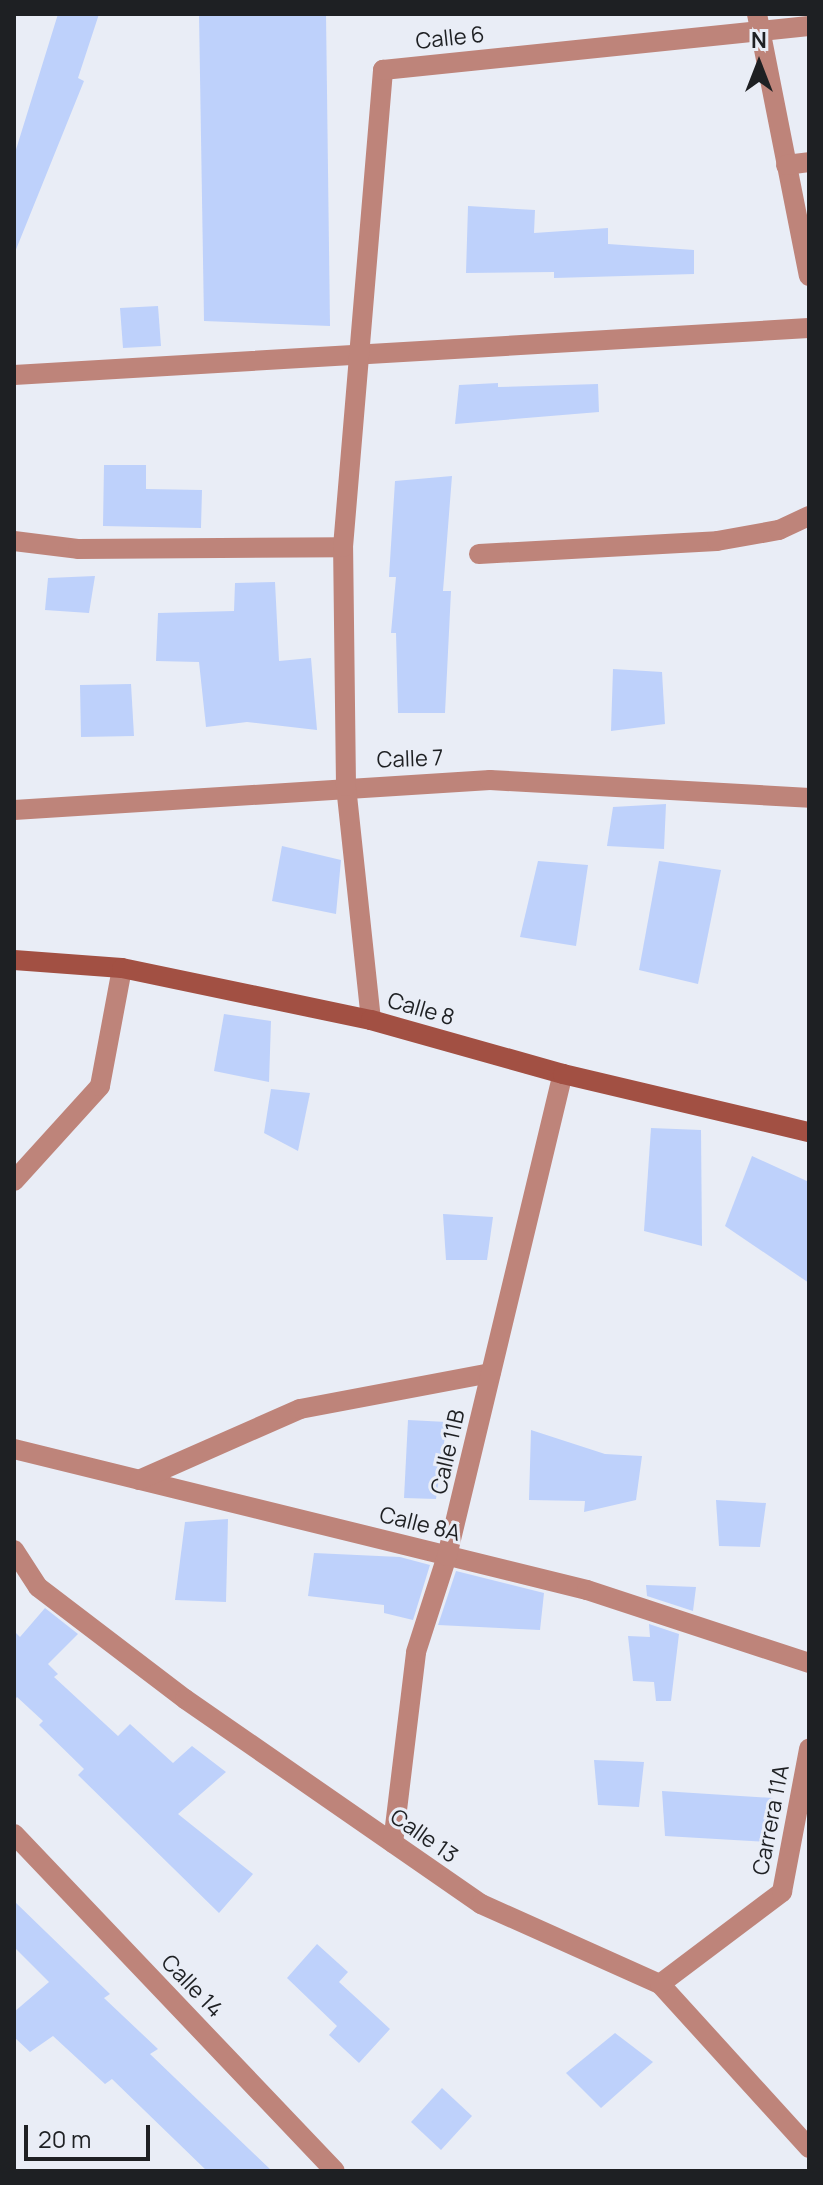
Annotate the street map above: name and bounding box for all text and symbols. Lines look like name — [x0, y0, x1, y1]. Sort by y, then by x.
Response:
street label: Calle 6 — [414, 21, 486, 55]
north arrow — [719, 24, 799, 104]
text: N — [751, 25, 767, 55]
street label: Calle 7 — [376, 745, 444, 773]
street label: Calle 8 — [385, 987, 457, 1031]
street label: Calle 11B — [425, 1407, 471, 1497]
street label: Calle 8A — [377, 1501, 463, 1547]
street label: Carrera 11A — [747, 1763, 795, 1877]
street label: Calle 13 — [385, 1803, 463, 1869]
street label: Calle 14 — [156, 1949, 228, 2023]
scale bar — [28, 2109, 154, 2159]
text: 20 m — [38, 2122, 91, 2155]

